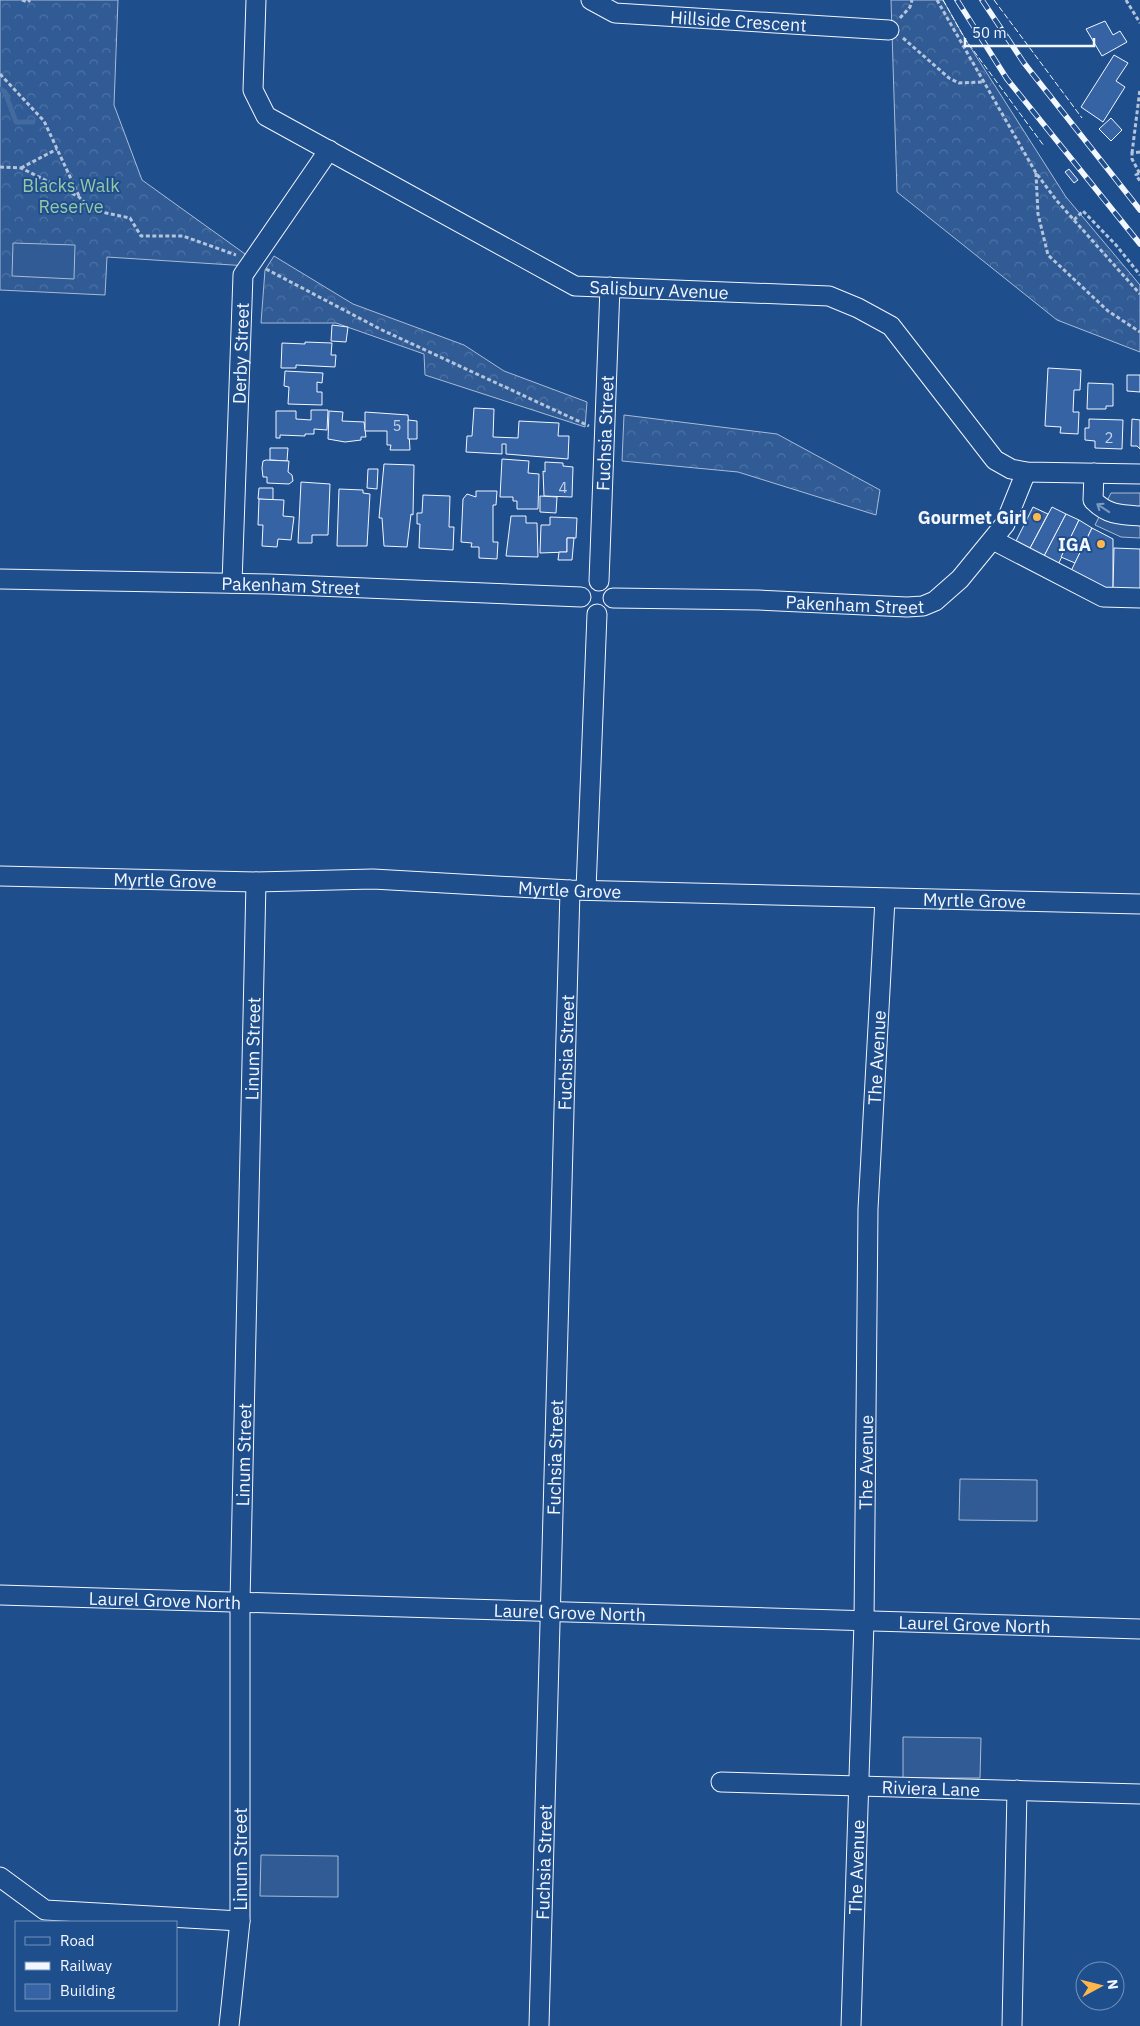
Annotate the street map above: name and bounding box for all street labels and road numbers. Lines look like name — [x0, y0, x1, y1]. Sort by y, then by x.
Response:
street label: Hillside Crescent — [670, 5, 807, 36]
street label: Salisbury Avenue — [589, 275, 729, 304]
street label: Derby Street — [227, 302, 254, 404]
street label: Fuchsia Street — [591, 375, 618, 491]
street label: Pakenham Street — [221, 572, 361, 599]
street label: Pakenham Street — [785, 590, 925, 619]
street label: Myrtle Grove — [113, 867, 217, 893]
street label: Myrtle Grove — [517, 876, 622, 903]
street label: Myrtle Grove — [923, 887, 1026, 913]
street label: Fuchsia Street — [552, 994, 579, 1111]
street label: Linum Street — [240, 997, 265, 1101]
street label: The Avenue — [862, 1009, 890, 1105]
street label: Fuchsia Street — [541, 1399, 568, 1515]
street label: Linum Street — [231, 1403, 256, 1507]
street label: The Avenue — [854, 1415, 878, 1510]
street label: Laurel Grove North — [88, 1586, 241, 1614]
street label: Laurel Grove North — [493, 1598, 646, 1626]
street label: Laurel Grove North — [898, 1610, 1051, 1638]
street label: Riviera Lane — [881, 1775, 981, 1801]
street label: Fuchsia Street — [530, 1804, 557, 1920]
street label: Linum Street — [229, 1807, 252, 1911]
street label: The Avenue — [843, 1819, 869, 1915]

